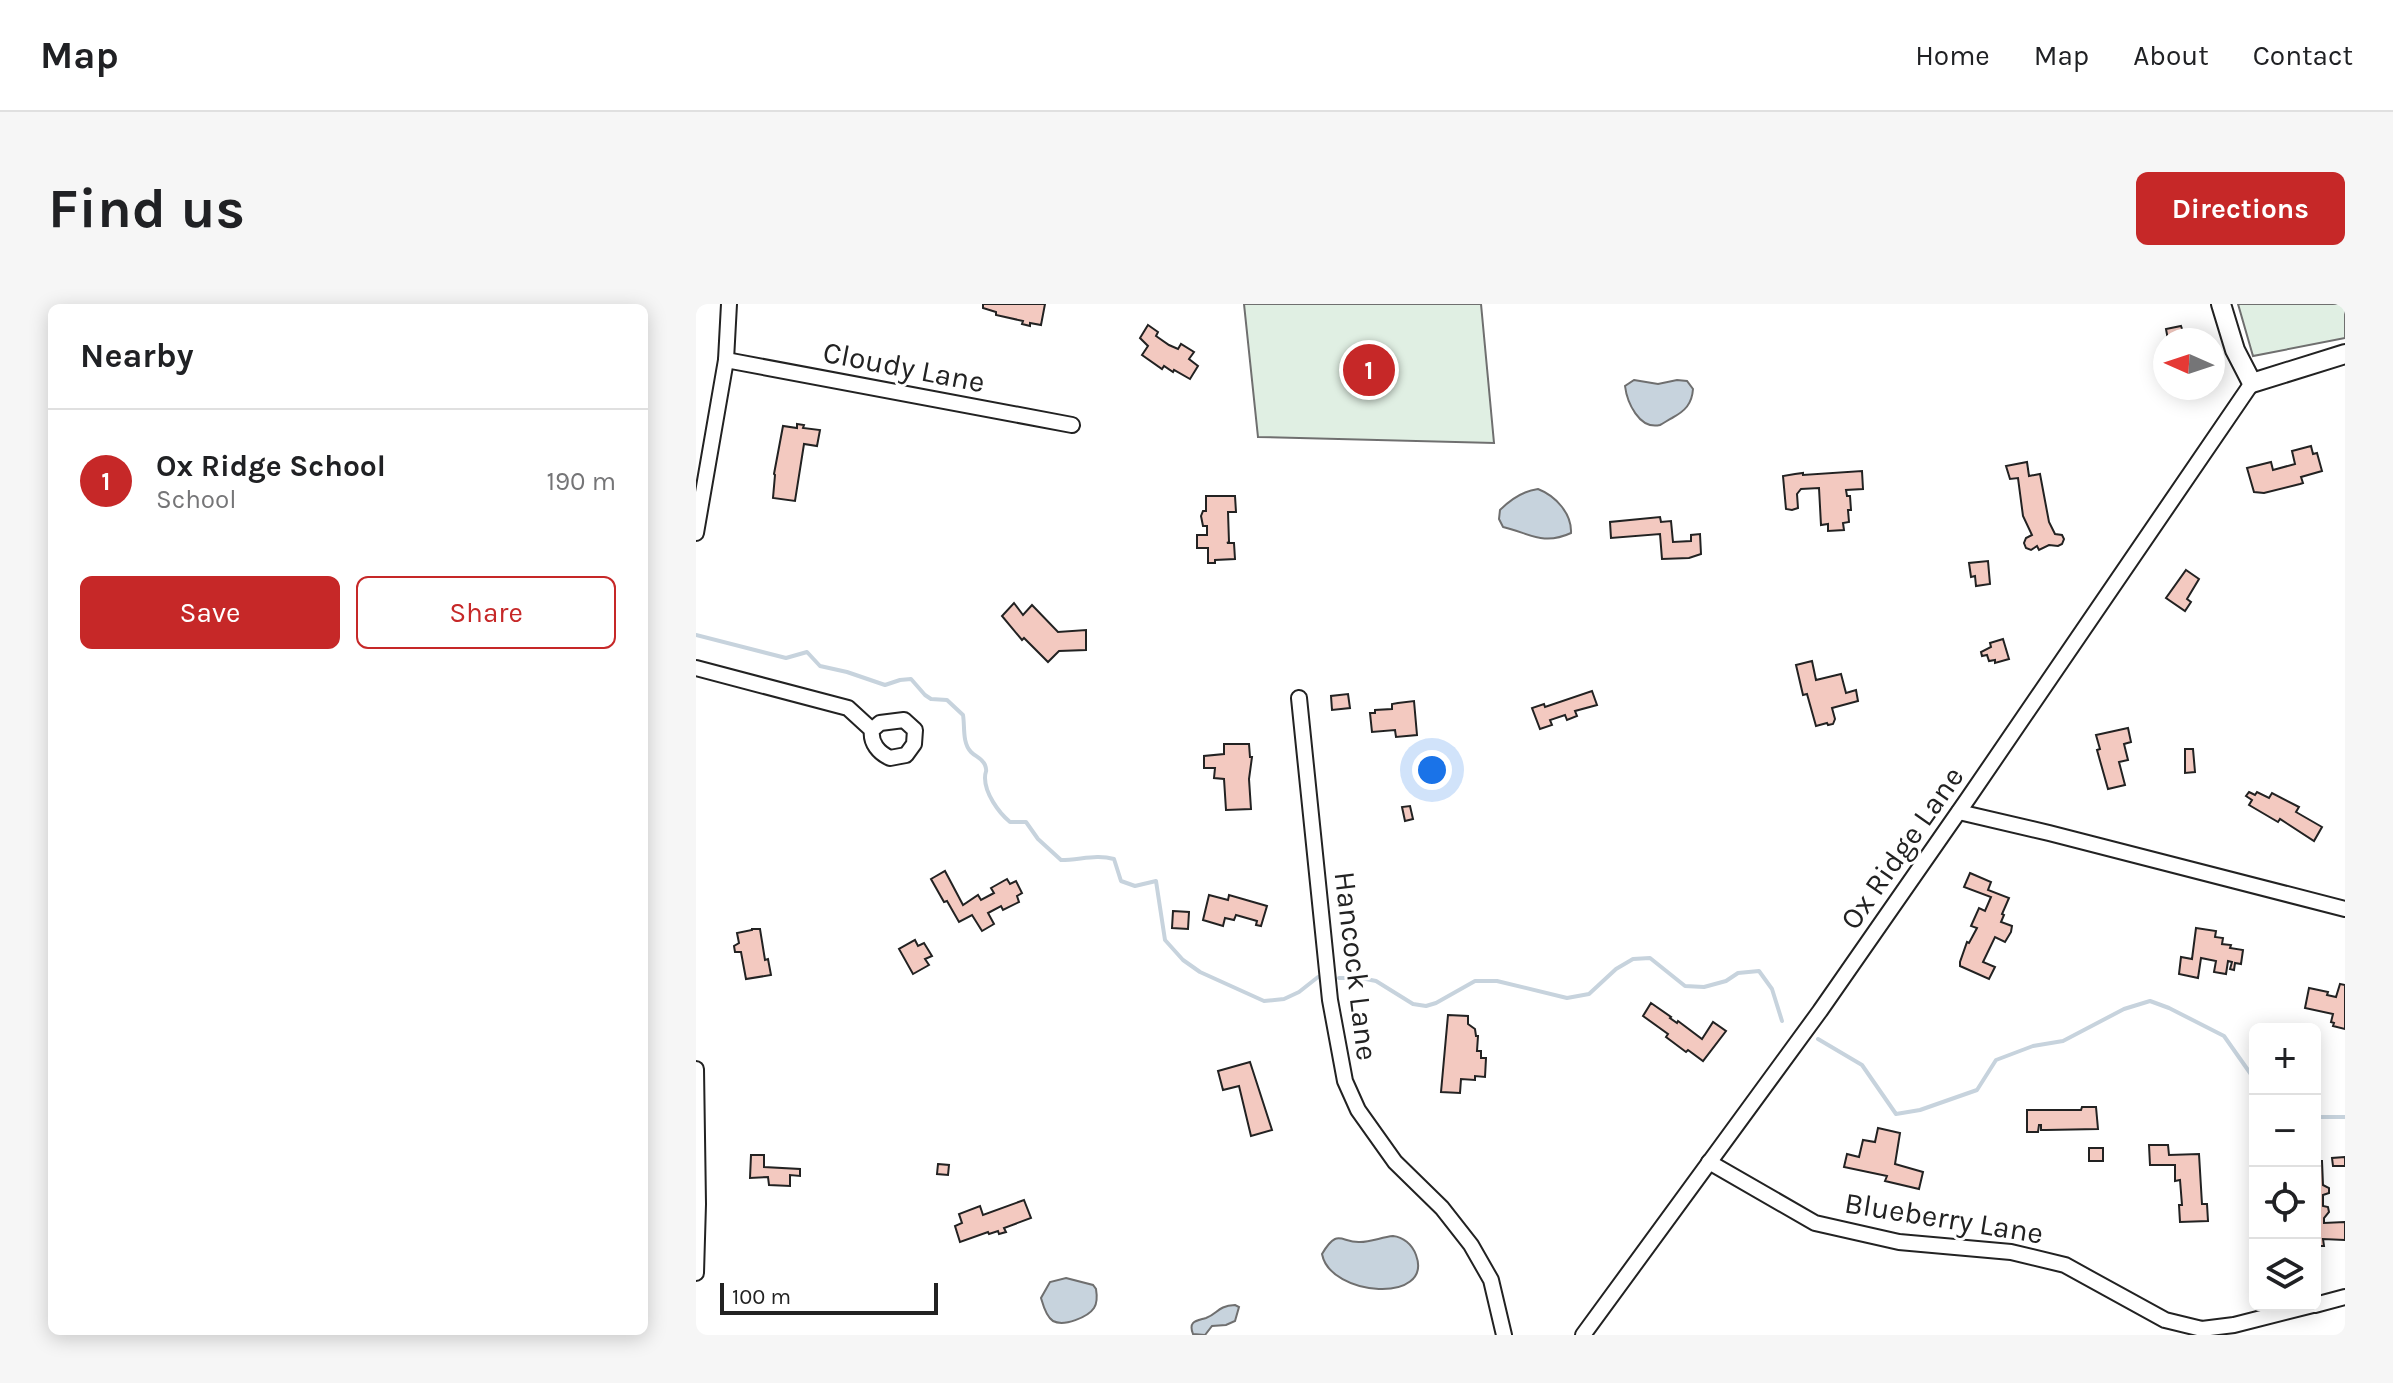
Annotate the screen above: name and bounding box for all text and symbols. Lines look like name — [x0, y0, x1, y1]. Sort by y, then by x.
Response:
text: Map — [40, 33, 119, 78]
text: Home — [1915, 39, 1990, 72]
text: Map — [2034, 39, 2089, 72]
text: About — [2133, 39, 2209, 72]
text: Contact — [2253, 39, 2353, 72]
button: Directions — [2136, 172, 2345, 245]
text: Find us — [48, 176, 245, 241]
north arrow — [2153, 328, 2225, 400]
street label: Cloudy Lane — [820, 334, 988, 400]
text: Nearby — [80, 336, 194, 376]
pin: 1 — [1343, 340, 1395, 400]
text: Ox Ridge School — [156, 448, 386, 484]
text: 1 — [101, 466, 111, 497]
text: 190 m — [546, 466, 616, 497]
text: School — [156, 484, 237, 515]
button: Save — [80, 576, 340, 649]
button: Share — [356, 576, 616, 649]
your location — [1412, 750, 1452, 790]
street label: Ox Ridge Lane — [1833, 760, 1971, 936]
street label: Hancock Lane — [1327, 869, 1385, 1063]
map controls — [2249, 1023, 2321, 1311]
button: + — [2249, 1023, 2321, 1095]
button: − — [2249, 1095, 2321, 1167]
button: locate — [2249, 1167, 2321, 1239]
street label: Blueberry Lane — [1842, 1185, 2046, 1251]
button: layers — [2249, 1239, 2321, 1311]
scale bar — [720, 1279, 938, 1315]
text: 100 m — [732, 1284, 791, 1310]

